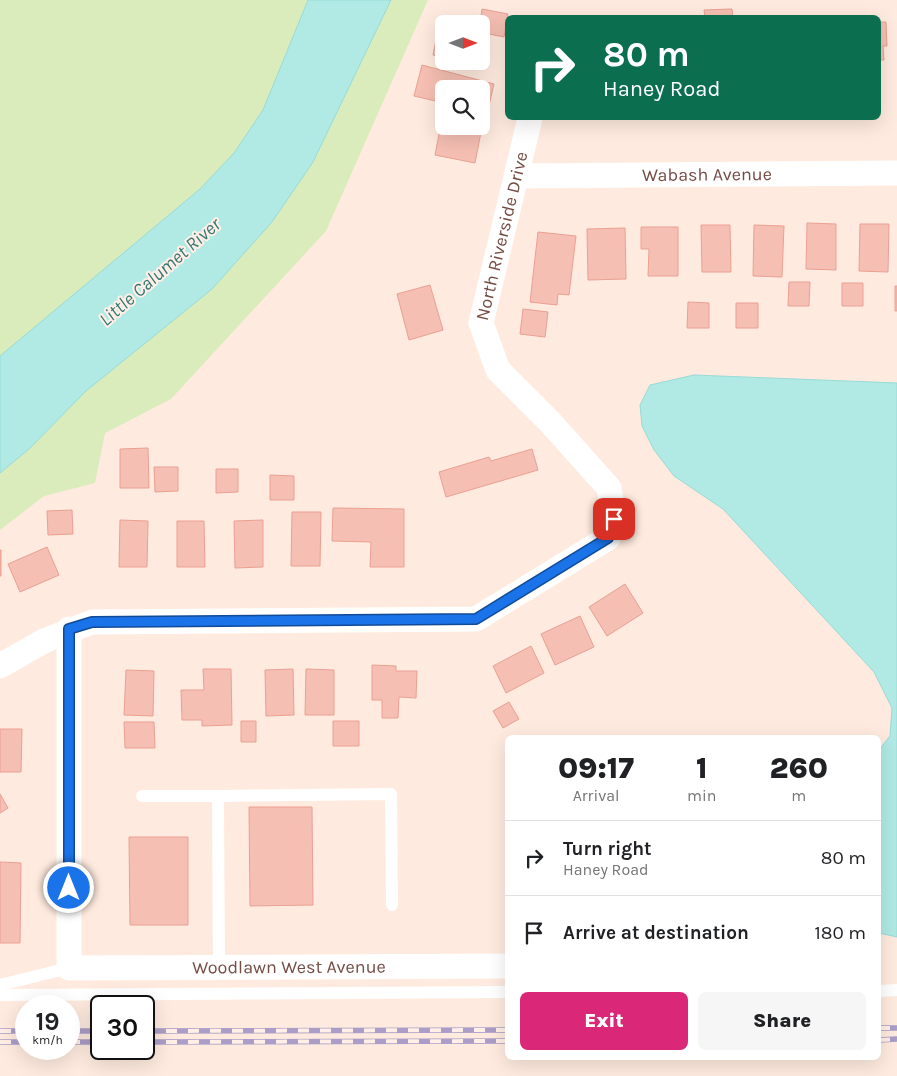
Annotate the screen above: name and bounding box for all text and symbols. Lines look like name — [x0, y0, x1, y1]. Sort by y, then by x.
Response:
north arrow — [435, 15, 490, 70]
map controls — [435, 15, 490, 135]
text: 80 m — [603, 34, 690, 75]
icon: right — [520, 35, 585, 100]
text: Haney Road — [603, 76, 721, 102]
button: search — [435, 80, 490, 135]
street label: North Riverside Drive — [471, 149, 533, 323]
street label: Wabash Avenue — [642, 163, 772, 186]
water label: Little Calumet River — [95, 212, 226, 331]
pin — [593, 498, 635, 540]
icon: arrive — [600, 505, 628, 533]
text: 09:17 — [558, 750, 634, 786]
text: 1 — [696, 750, 708, 786]
text: 260 — [770, 750, 828, 786]
text: Arrival — [573, 786, 619, 805]
text: min — [687, 786, 717, 805]
text: m — [791, 786, 806, 805]
text: Turn right — [563, 838, 652, 860]
icon: right — [520, 844, 548, 872]
text: 80 m — [821, 847, 866, 869]
text: Haney Road — [563, 860, 648, 879]
position arrow — [42, 861, 94, 913]
icon: arrive — [520, 919, 548, 947]
text: Arrive at destination — [563, 922, 749, 944]
text: 180 m — [814, 922, 866, 944]
street label: Woodlawn West Avenue — [192, 956, 386, 978]
button: Exit — [520, 992, 688, 1050]
button: Share — [698, 992, 866, 1050]
speed limit sign: 30 — [90, 995, 155, 1060]
text: 19 — [35, 1007, 60, 1036]
text: km/h — [32, 1033, 63, 1047]

